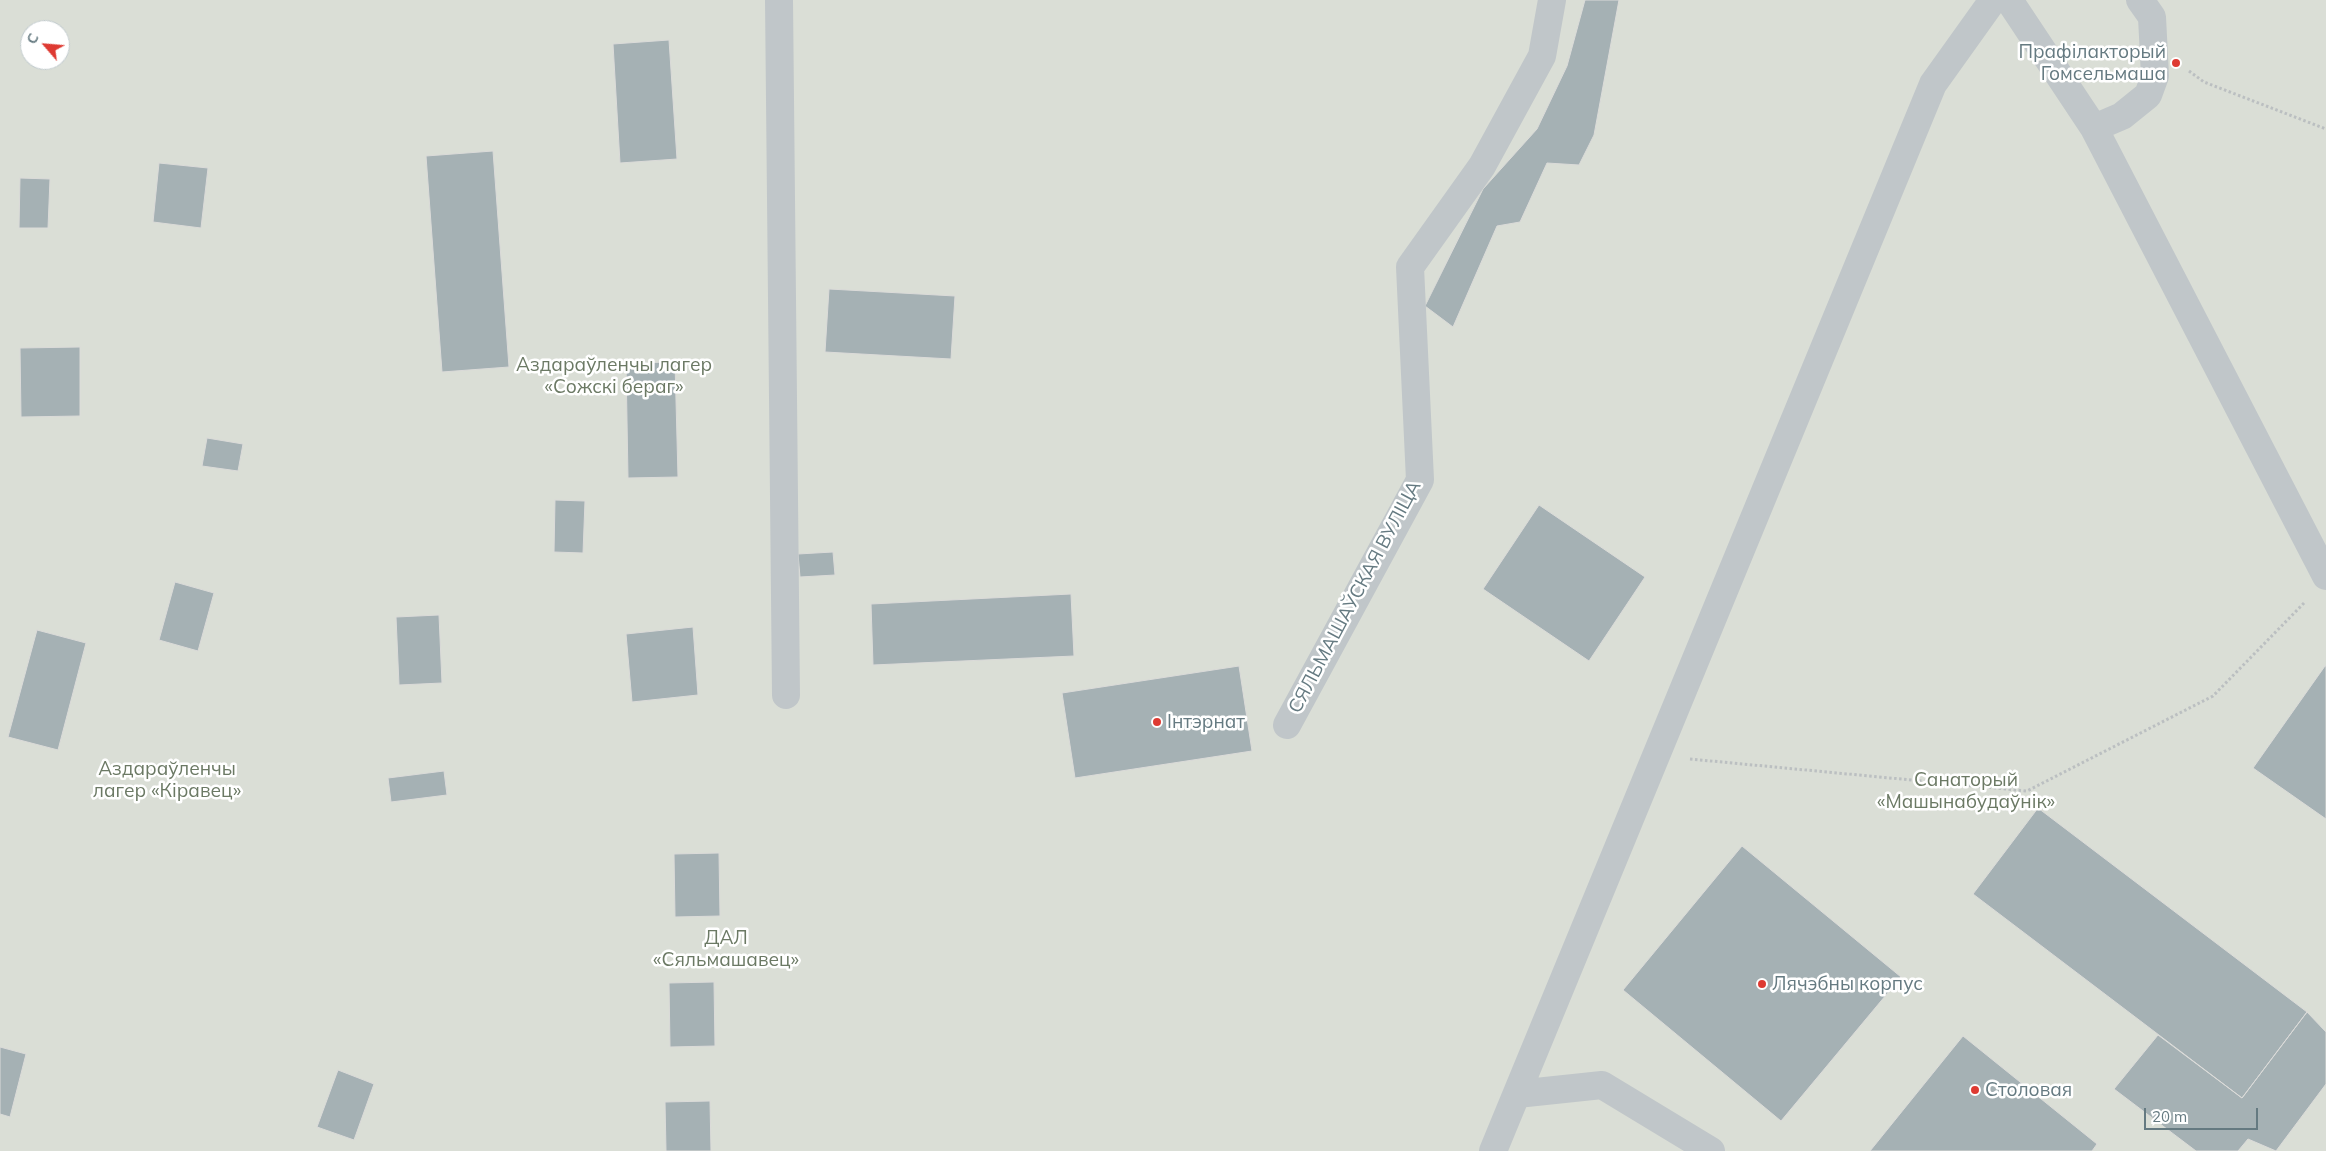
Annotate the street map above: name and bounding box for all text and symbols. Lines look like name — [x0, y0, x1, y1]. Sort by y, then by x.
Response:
north arrow — [20, 20, 70, 70]
text: С — [22, 30, 43, 47]
place label: Прафілакторый Гомсельмаша — [2018, 41, 2166, 85]
marker: Прафілакторый Гомсельмаша — [2170, 57, 2182, 69]
park label: Аздараўленчы лагер «Сожскі бераг» — [516, 354, 712, 398]
street label: СЯЛЬМАШАЎСКАЯ ВУЛІЦА — [1284, 477, 1426, 717]
place label: Інтэрнат — [1167, 711, 1245, 733]
marker: Інтэрнат — [1151, 716, 1163, 728]
park label: Аздараўленчы лагер «Кіравец» — [93, 758, 241, 802]
park label: Санаторый «Машынабудаўнік» — [1877, 769, 2055, 813]
park label: ДАЛ «Сяльмашавец» — [653, 927, 799, 971]
place label: Лячэбны корпус — [1772, 973, 1923, 995]
marker: Лячэбны корпус — [1756, 978, 1768, 990]
place label: Столовая — [1985, 1079, 2072, 1101]
marker: Столовая — [1969, 1084, 1981, 1096]
scale bar — [2146, 1098, 2260, 1130]
text: 20 m — [2152, 1107, 2187, 1126]

